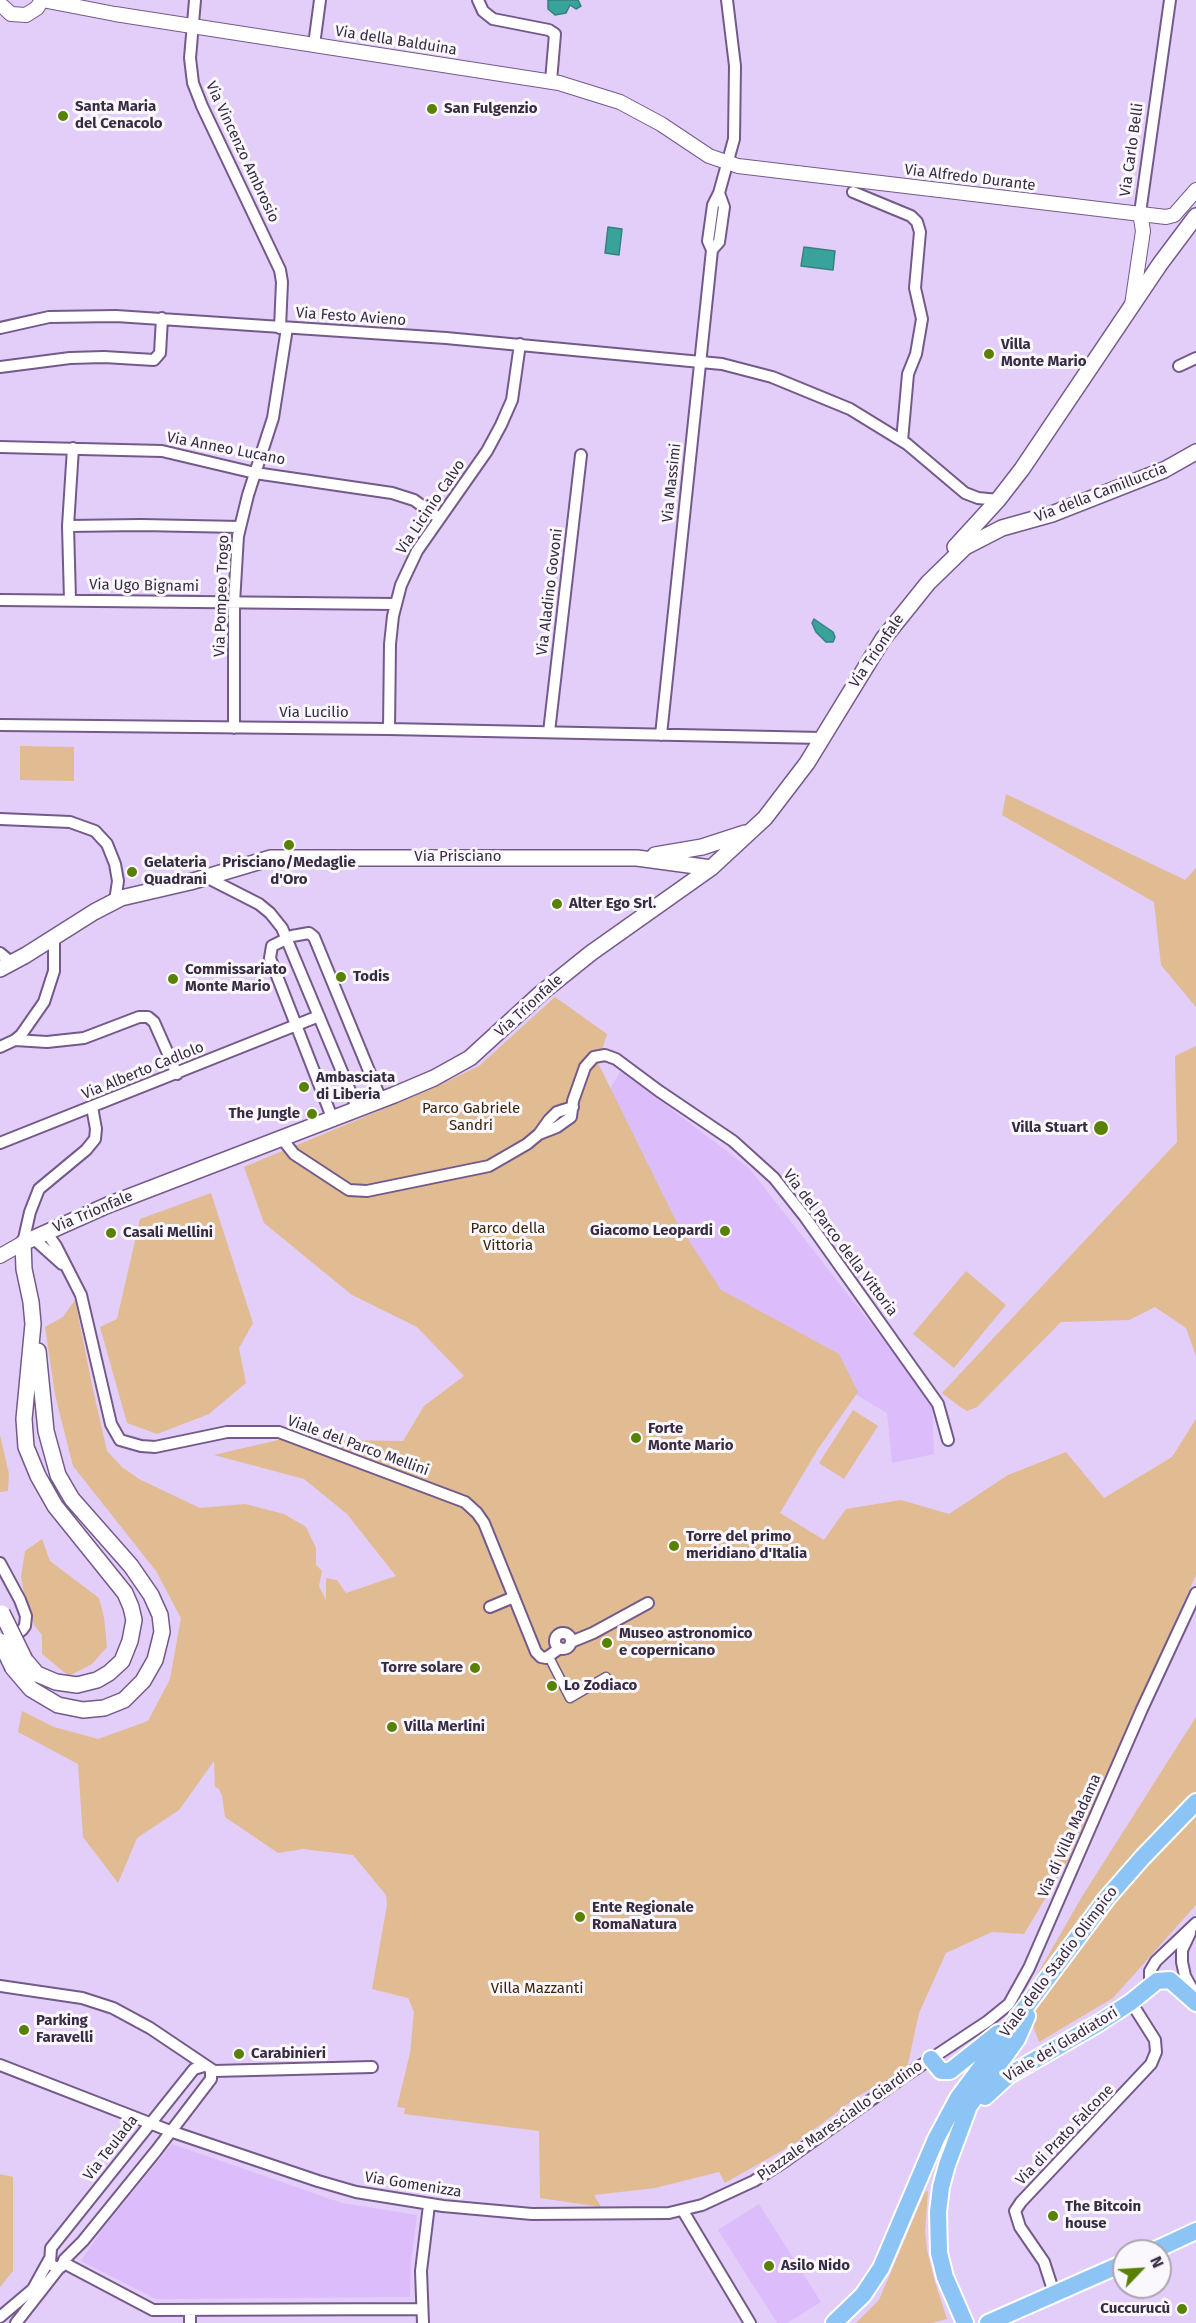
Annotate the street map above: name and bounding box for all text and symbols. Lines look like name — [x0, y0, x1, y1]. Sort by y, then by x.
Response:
street label: Via della Balduina — [334, 22, 458, 60]
street label: Via Vincenzo Ambrosio — [201, 79, 283, 225]
place label: Santa Maria del Cenacolo — [75, 98, 163, 133]
place label: San Fulgenzio — [444, 100, 538, 118]
marker: San Fulgenzio — [425, 102, 439, 116]
street label: Via Carlo Belli — [1117, 102, 1147, 198]
marker: Santa Maria del Cenacolo — [56, 109, 70, 123]
street label: Via Alfredo Durante — [903, 161, 1037, 195]
street label: Via Festo Avieno — [295, 304, 407, 330]
place label: Villa Monte Mario — [1001, 336, 1087, 371]
marker: Villa Monte Mario — [982, 347, 996, 361]
street label: Via Anneo Lucano — [165, 429, 287, 469]
street label: Via Massimi — [659, 442, 685, 524]
street label: Via Licinio Calvo — [393, 456, 469, 558]
street label: Via della Camilluccia — [1032, 459, 1170, 527]
street label: Via Aladino Govoni — [533, 527, 567, 657]
street label: Via Pompeo Trogo — [211, 535, 233, 657]
street label: Via Ugo Bignami — [89, 576, 199, 596]
street label: Via Trionfale — [846, 611, 908, 691]
street label: Via Lucilio — [279, 704, 349, 722]
marker: Prisciano/Medaglie d'Oro — [282, 838, 296, 852]
street label: Via Prisciano — [414, 848, 502, 866]
place label: Gelateria Quadrani — [144, 854, 207, 889]
place label: Prisciano/Medaglie d'Oro — [222, 854, 356, 889]
marker: Gelateria Quadrani — [125, 865, 139, 879]
place label: Alter Ego Srl. — [569, 895, 656, 913]
marker: Alter Ego Srl. — [550, 897, 564, 911]
place label: Commissariato Monte Mario — [185, 961, 287, 996]
place label: Todis — [353, 968, 390, 986]
marker: Todis — [334, 970, 348, 984]
street label: Via Trionfale — [491, 971, 567, 1041]
marker: Commissariato Monte Mario — [166, 972, 180, 986]
street label: Via Alberto Cadlolo — [79, 1038, 207, 1104]
place label: Ambasciata di Liberia — [316, 1069, 395, 1104]
marker: Ambasciata di Liberia — [297, 1080, 311, 1094]
park label: Parco Gabriele Sandri — [422, 1100, 520, 1135]
place label: The Jungle — [228, 1105, 300, 1123]
marker: The Jungle — [305, 1107, 319, 1121]
place label: Villa Stuart — [1012, 1119, 1088, 1137]
marker: Villa Stuart — [1092, 1119, 1110, 1137]
street label: Via del Parco della Vittoria — [779, 1166, 901, 1320]
street label: Via Trionfale — [50, 1187, 136, 1237]
park label: Parco della Vittoria — [470, 1220, 546, 1255]
place label: Giacomo Leopardi — [590, 1222, 713, 1240]
place label: Casali Mellini — [123, 1224, 213, 1242]
marker: Giacomo Leopardi — [718, 1224, 732, 1238]
marker: Casali Mellini — [104, 1226, 118, 1240]
street label: Viale del Parco Mellini — [285, 1412, 431, 1480]
place label: Forte Monte Mario — [648, 1420, 734, 1455]
marker: Forte Monte Mario — [629, 1431, 643, 1445]
place label: Torre del primo meridiano d'Italia — [686, 1528, 807, 1563]
marker: Torre del primo meridiano d'Italia — [667, 1539, 681, 1553]
place label: Museo astronomico e copernicano — [619, 1625, 753, 1660]
marker: Museo astronomico e copernicano — [600, 1636, 614, 1650]
place label: Torre solare — [381, 1659, 463, 1677]
marker: Torre solare — [468, 1661, 482, 1675]
place label: Lo Zodiaco — [564, 1677, 637, 1695]
marker: Lo Zodiaco — [545, 1679, 559, 1693]
place label: Villa Merlini — [404, 1718, 485, 1736]
marker: Villa Merlini — [385, 1720, 399, 1734]
street label: Via di Villa Madama — [1035, 1771, 1105, 1901]
street label: Viale dello Stadio Olimpico — [996, 1883, 1122, 2041]
place label: Ente Regionale RomaNatura — [592, 1899, 694, 1934]
marker: Ente Regionale RomaNatura — [573, 1910, 587, 1924]
park label: Villa Mazzanti — [491, 1980, 583, 1998]
street label: Viale dei Gladiatori — [1001, 2004, 1121, 2086]
place label: Parking Faravelli — [36, 2012, 93, 2047]
marker: Parking Faravelli — [17, 2023, 31, 2037]
place label: Carabinieri — [251, 2045, 326, 2063]
marker: Carabinieri — [232, 2047, 246, 2061]
street label: Piazzale Maresciallo Giardino — [754, 2057, 926, 2185]
street label: Via di Prato Falcone — [1012, 2081, 1118, 2189]
street label: Via Teulada — [80, 2112, 142, 2184]
street label: Via Gomenizza — [363, 2168, 463, 2202]
place label: The Bitcoin house — [1065, 2198, 1141, 2233]
marker: The Bitcoin house — [1046, 2209, 1060, 2223]
north arrow — [1112, 2239, 1172, 2299]
text: N — [1146, 2253, 1168, 2271]
place label: Asilo Nido — [781, 2257, 850, 2275]
marker: Asilo Nido — [762, 2259, 776, 2273]
place label: Cuccurucù — [1100, 2300, 1170, 2318]
marker: Cuccurucù — [1175, 2302, 1189, 2316]

